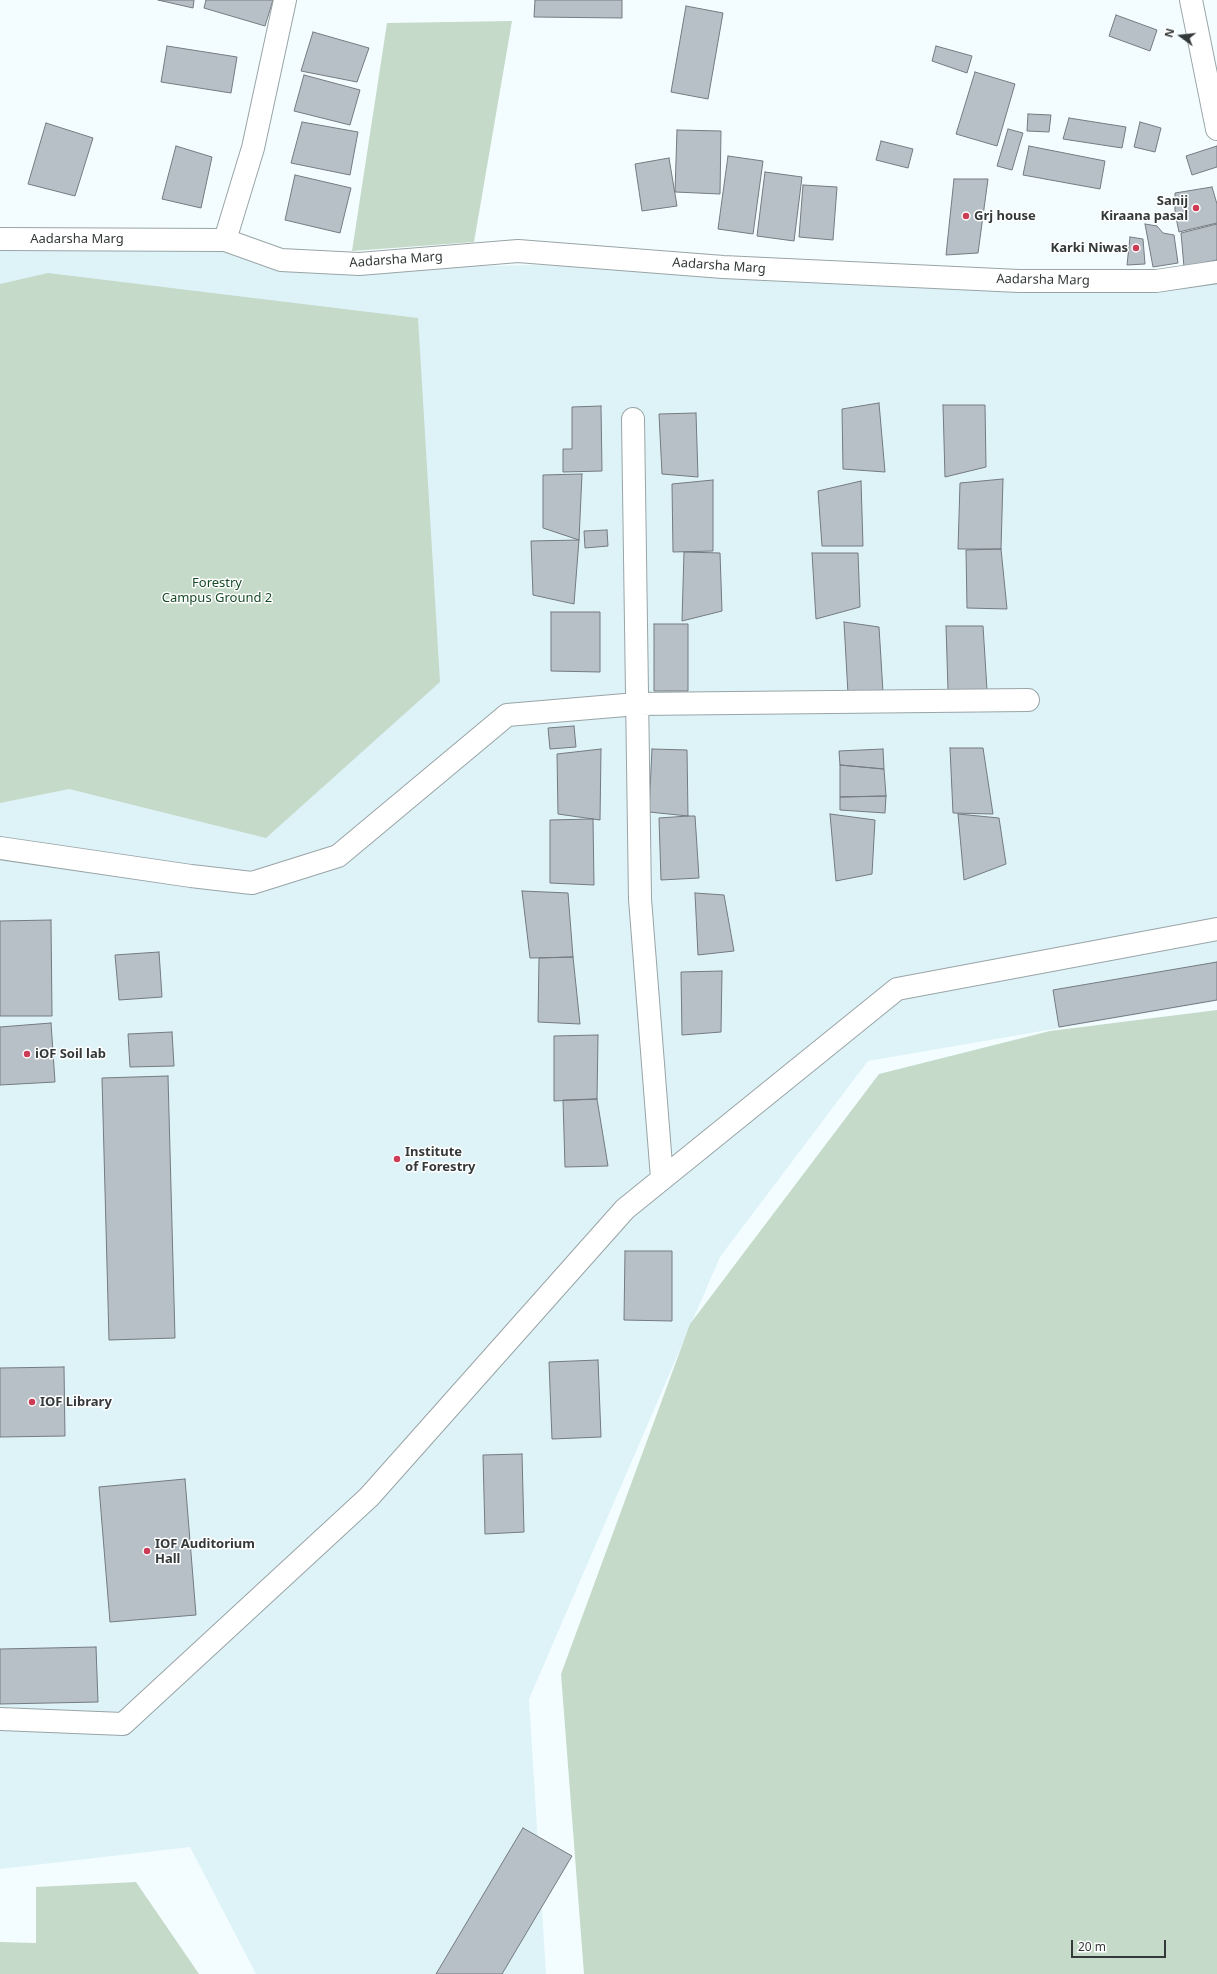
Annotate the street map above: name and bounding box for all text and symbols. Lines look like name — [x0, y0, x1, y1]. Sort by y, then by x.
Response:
north arrow — [1161, 16, 1201, 56]
text: N — [1161, 27, 1177, 39]
place label: Sanij Kiraana pasal — [1101, 193, 1188, 224]
marker: Sanij Kiraana pasal — [1191, 203, 1201, 213]
place label: Grj house — [974, 208, 1036, 224]
marker: Grj house — [961, 211, 971, 221]
street label: Aadarsha Marg — [30, 231, 124, 247]
place label: Karki Niwas — [1051, 240, 1128, 256]
marker: Karki Niwas — [1131, 243, 1141, 253]
street label: Aadarsha Marg — [349, 249, 443, 271]
street label: Aadarsha Marg — [672, 255, 766, 277]
street label: Aadarsha Marg — [996, 271, 1090, 289]
park label: Forestry Campus Ground 2 — [162, 575, 272, 606]
place label: iOF Soil lab — [35, 1046, 106, 1062]
marker: iOF Soil lab — [22, 1049, 32, 1059]
place label: Institute of Forestry — [405, 1144, 476, 1175]
marker: Institute of Forestry — [392, 1154, 402, 1164]
place label: IOF Library — [40, 1394, 112, 1410]
marker: IOF Library — [27, 1397, 37, 1407]
place label: IOF Auditorium Hall — [155, 1536, 255, 1567]
marker: IOF Auditorium Hall — [142, 1546, 152, 1556]
scale bar — [1073, 1932, 1168, 1958]
text: 20 m — [1078, 1938, 1106, 1955]

